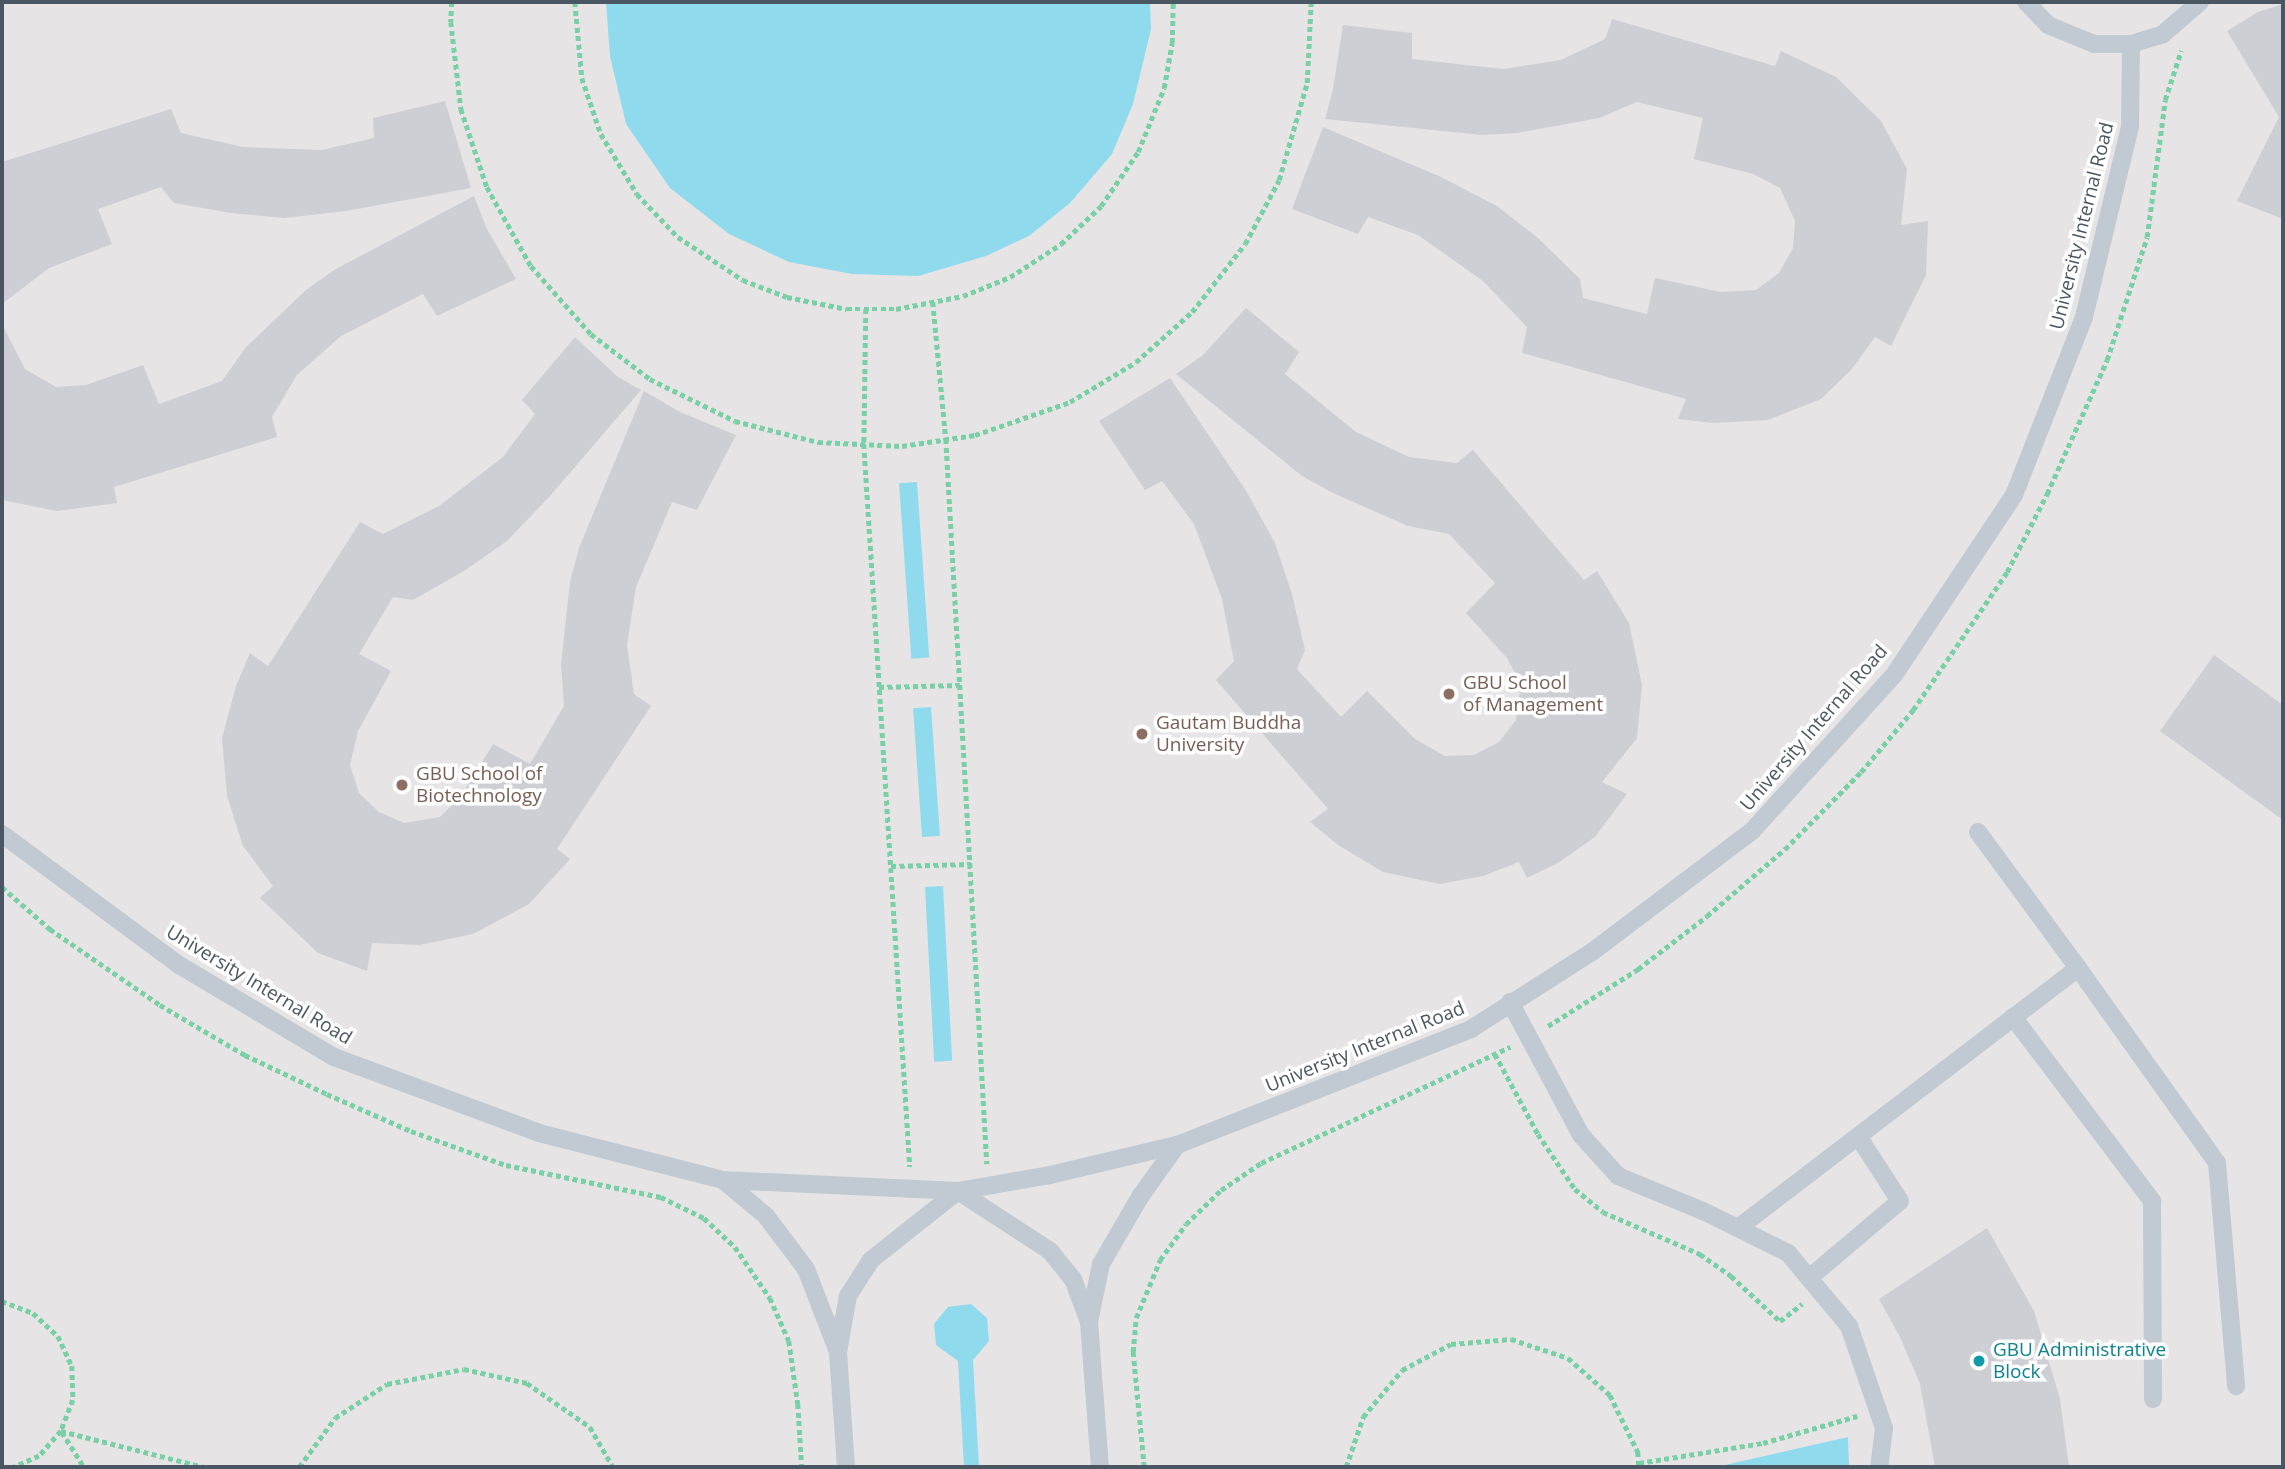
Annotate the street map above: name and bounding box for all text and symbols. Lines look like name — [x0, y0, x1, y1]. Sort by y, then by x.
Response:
street label: University Internal Road — [2045, 120, 2119, 332]
street label: University Internal Road — [1736, 640, 1892, 816]
place label: GBU School of Management — [1463, 672, 1603, 716]
marker: GBU School of Management — [1441, 686, 1457, 702]
place label: Gautam Buddha University — [1156, 712, 1301, 756]
marker: Gautam Buddha University — [1134, 726, 1150, 742]
place label: GBU School of Biotechnology — [416, 763, 542, 807]
marker: GBU School of Biotechnology — [394, 777, 410, 793]
street label: University Internal Road — [162, 920, 356, 1050]
street label: University Internal Road — [1262, 997, 1468, 1097]
place label: GBU Administrative Block — [1993, 1339, 2166, 1383]
marker: GBU Administrative Block — [1971, 1353, 1987, 1369]

